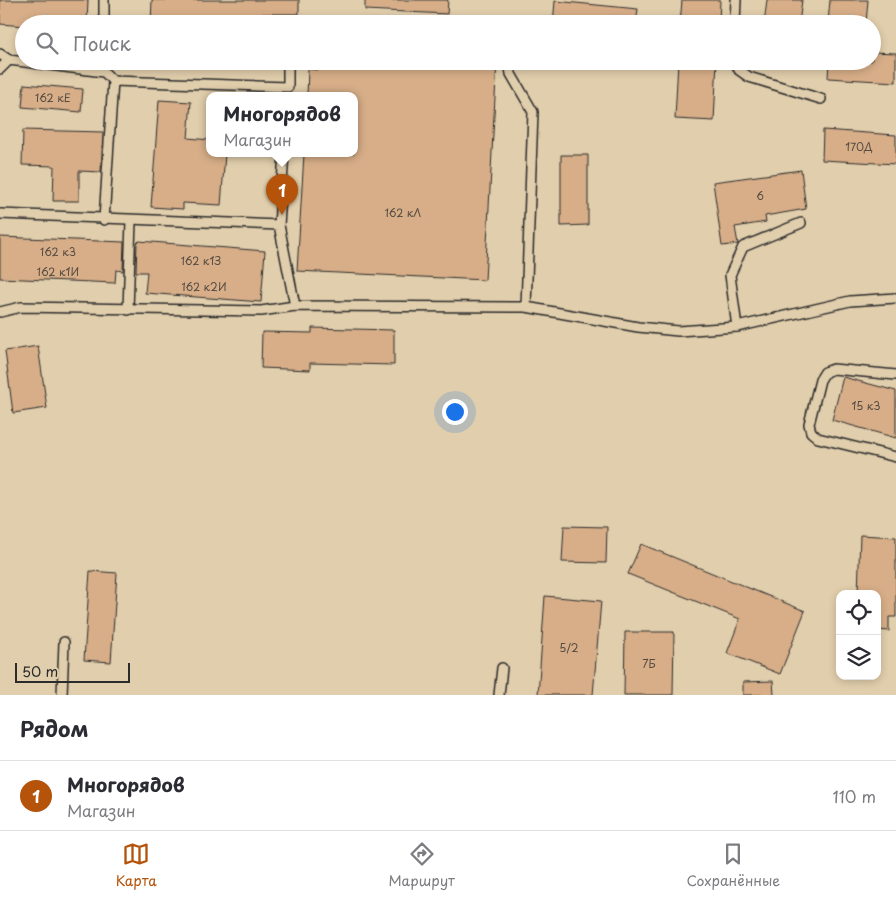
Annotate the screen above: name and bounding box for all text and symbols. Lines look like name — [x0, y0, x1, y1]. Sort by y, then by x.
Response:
search box — [15, 15, 881, 70]
icon: search — [33, 29, 61, 57]
text: Поиск — [73, 29, 131, 57]
house number: 162 кЕ — [35, 89, 71, 106]
popup — [206, 92, 358, 157]
text: Многорядов — [223, 99, 341, 127]
text: Магазин — [223, 127, 292, 151]
house number: 170Д — [845, 138, 873, 155]
pin: 1 — [266, 174, 298, 215]
house number: 6 — [756, 187, 764, 204]
house number: 162 кЛ — [385, 204, 421, 221]
house number: 162 к3 — [40, 243, 76, 260]
house number: 162 к1З — [181, 252, 221, 269]
house number: 162 к1И — [37, 263, 79, 280]
house number: 162 к2И — [181, 278, 227, 295]
house number: 15 к3 — [851, 397, 881, 414]
your location — [442, 399, 468, 425]
map controls — [836, 590, 881, 680]
button: locate — [836, 590, 881, 635]
button: layers — [836, 635, 881, 680]
house number: 5/2 — [559, 639, 579, 656]
house number: 7Б — [642, 655, 656, 672]
scale bar — [15, 660, 130, 683]
text: 50 m — [22, 661, 58, 682]
text: Рядом — [20, 712, 88, 744]
text: Многорядов — [67, 770, 185, 798]
text: 1 — [32, 784, 40, 808]
text: 110 m — [833, 784, 876, 808]
text: Магазин — [67, 798, 136, 822]
tab: Карта — [116, 840, 157, 891]
tab: Маршрут — [389, 840, 455, 891]
tab: Сохранённые — [687, 840, 780, 891]

